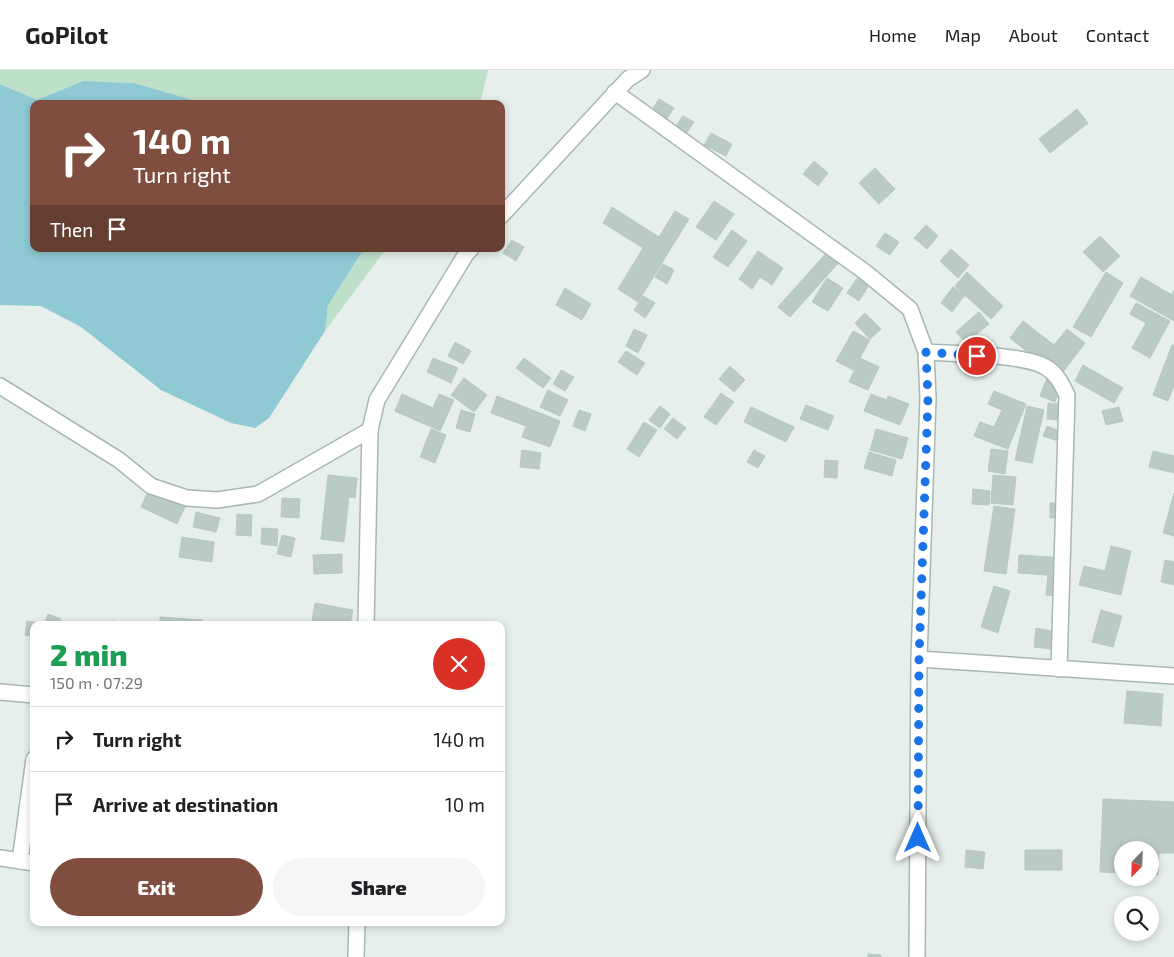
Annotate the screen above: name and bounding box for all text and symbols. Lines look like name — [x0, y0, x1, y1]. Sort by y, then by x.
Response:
text: GoPilot — [25, 20, 108, 49]
text: Home — [869, 24, 917, 46]
text: Map — [945, 24, 981, 46]
text: About — [1009, 24, 1058, 46]
text: Contact — [1086, 24, 1149, 46]
text: 140 m — [133, 119, 231, 161]
icon: right — [50, 120, 115, 185]
text: Turn right — [133, 161, 231, 187]
icon: arrive — [103, 215, 131, 243]
text: Then — [50, 218, 93, 241]
pin — [956, 335, 998, 377]
icon: arrive — [963, 342, 991, 370]
text: 2 min — [50, 636, 128, 672]
button: close — [433, 638, 485, 690]
text: 150 m · 07:29 — [50, 673, 143, 692]
icon: right — [50, 725, 78, 753]
text: Turn right — [93, 728, 181, 751]
text: 140 m — [433, 728, 485, 751]
icon: arrive — [50, 790, 78, 818]
text: Arrive at destination — [93, 793, 278, 816]
text: 10 m — [445, 793, 485, 816]
position arrow — [891, 811, 943, 863]
north arrow — [1114, 841, 1159, 886]
map controls — [1114, 841, 1159, 941]
button: Exit — [50, 858, 263, 916]
button: Share — [273, 858, 485, 916]
button: search — [1114, 896, 1159, 941]

